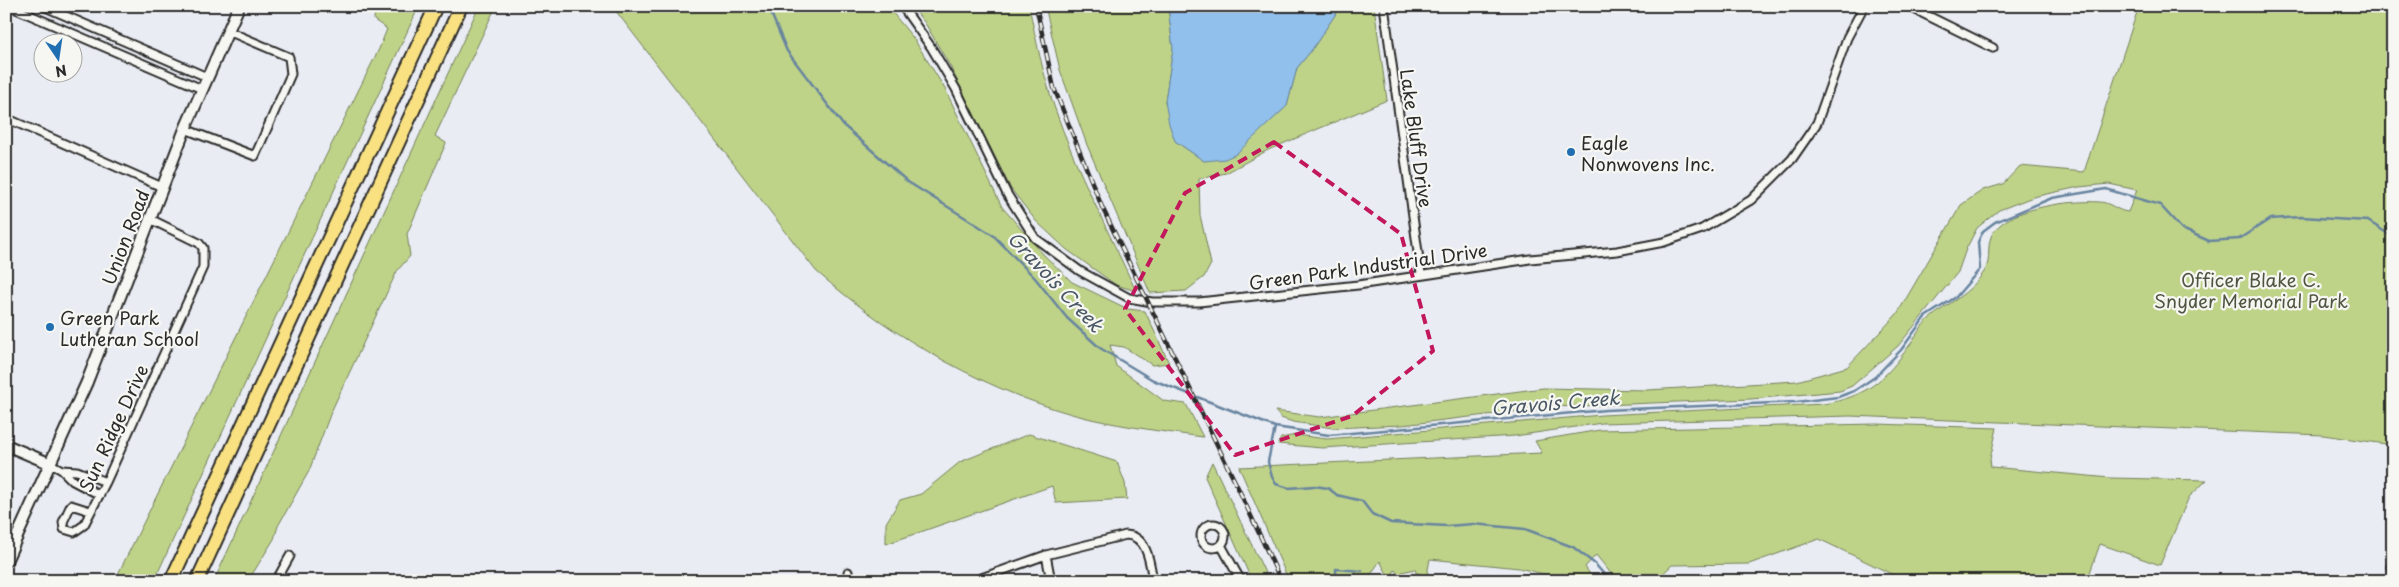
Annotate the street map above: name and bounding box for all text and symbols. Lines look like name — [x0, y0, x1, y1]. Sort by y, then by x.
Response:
north arrow — [32, 32, 82, 82]
text: N — [53, 60, 69, 83]
street label: Lake Bluff Drive — [1394, 67, 1440, 209]
place label: Eagle Nonwovens Inc. — [1581, 129, 1715, 177]
marker: Eagle Nonwovens Inc. — [1565, 146, 1577, 158]
street label: Union Road — [94, 185, 156, 289]
water label: Gravois Creek — [1002, 224, 1111, 339]
street label: Green Park Industrial Drive — [1247, 236, 1489, 296]
park label: Officer Blake C. Snyder Memorial Park — [2154, 266, 2348, 314]
place label: Green Park Lutheran School — [60, 304, 199, 352]
marker: Green Park Lutheran School — [44, 321, 56, 333]
street label: Sun Ridge Drive — [72, 360, 154, 496]
water label: Gravois Creek — [1490, 382, 1622, 422]

